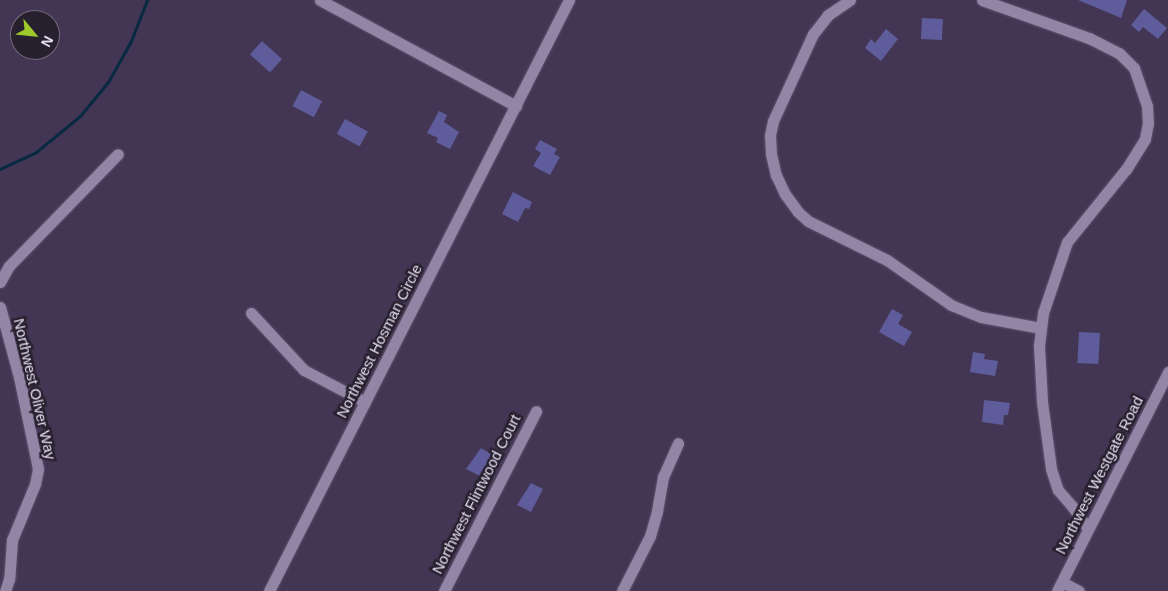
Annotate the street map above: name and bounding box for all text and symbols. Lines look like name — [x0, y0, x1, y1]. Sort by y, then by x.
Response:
north arrow — [10, 10, 60, 60]
text: N — [38, 33, 57, 50]
street label: Northwest Hosman Circle — [332, 261, 426, 421]
street label: Northwest Oliver Way — [10, 317, 60, 461]
street label: Northwest Westgate Road — [1051, 393, 1147, 557]
street label: Northwest Flintwood Court — [428, 411, 524, 577]

